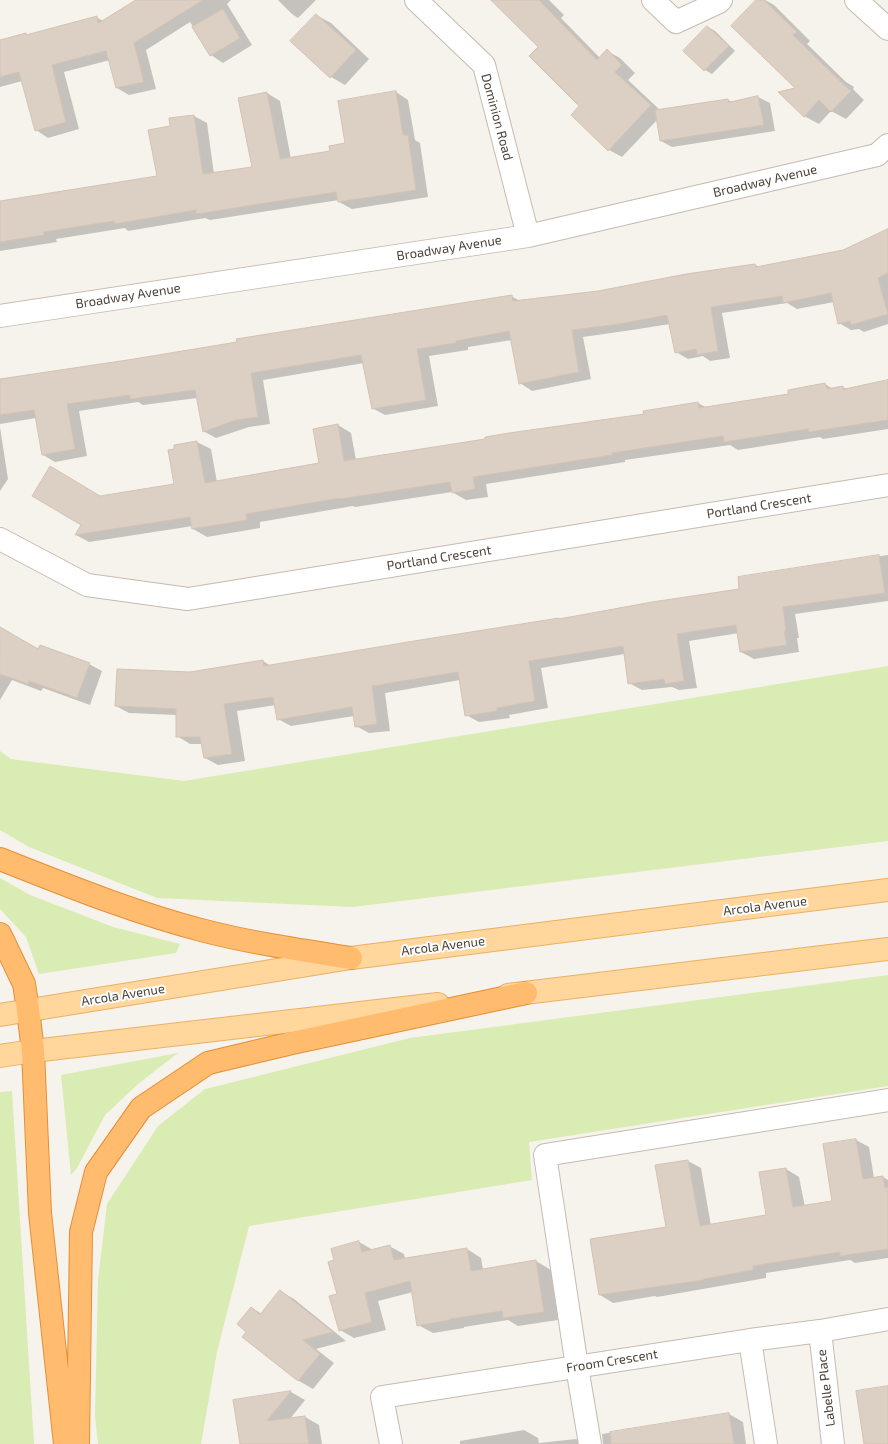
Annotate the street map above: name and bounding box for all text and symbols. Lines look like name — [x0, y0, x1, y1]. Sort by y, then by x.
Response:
street label: Dominion Road — [478, 72, 516, 162]
street label: Broadway Avenue — [711, 161, 819, 201]
street label: Broadway Avenue — [395, 232, 503, 264]
street label: Broadway Avenue — [74, 280, 182, 312]
street label: Portland Crescent — [706, 490, 812, 522]
street label: Portland Crescent — [386, 542, 492, 574]
street label: Arcola Avenue — [722, 893, 808, 919]
street label: Arcola Avenue — [400, 933, 486, 959]
street label: Arcola Avenue — [80, 981, 166, 1009]
street label: Froom Crescent — [565, 1346, 659, 1376]
street label: Labelle Place — [814, 1348, 838, 1428]

